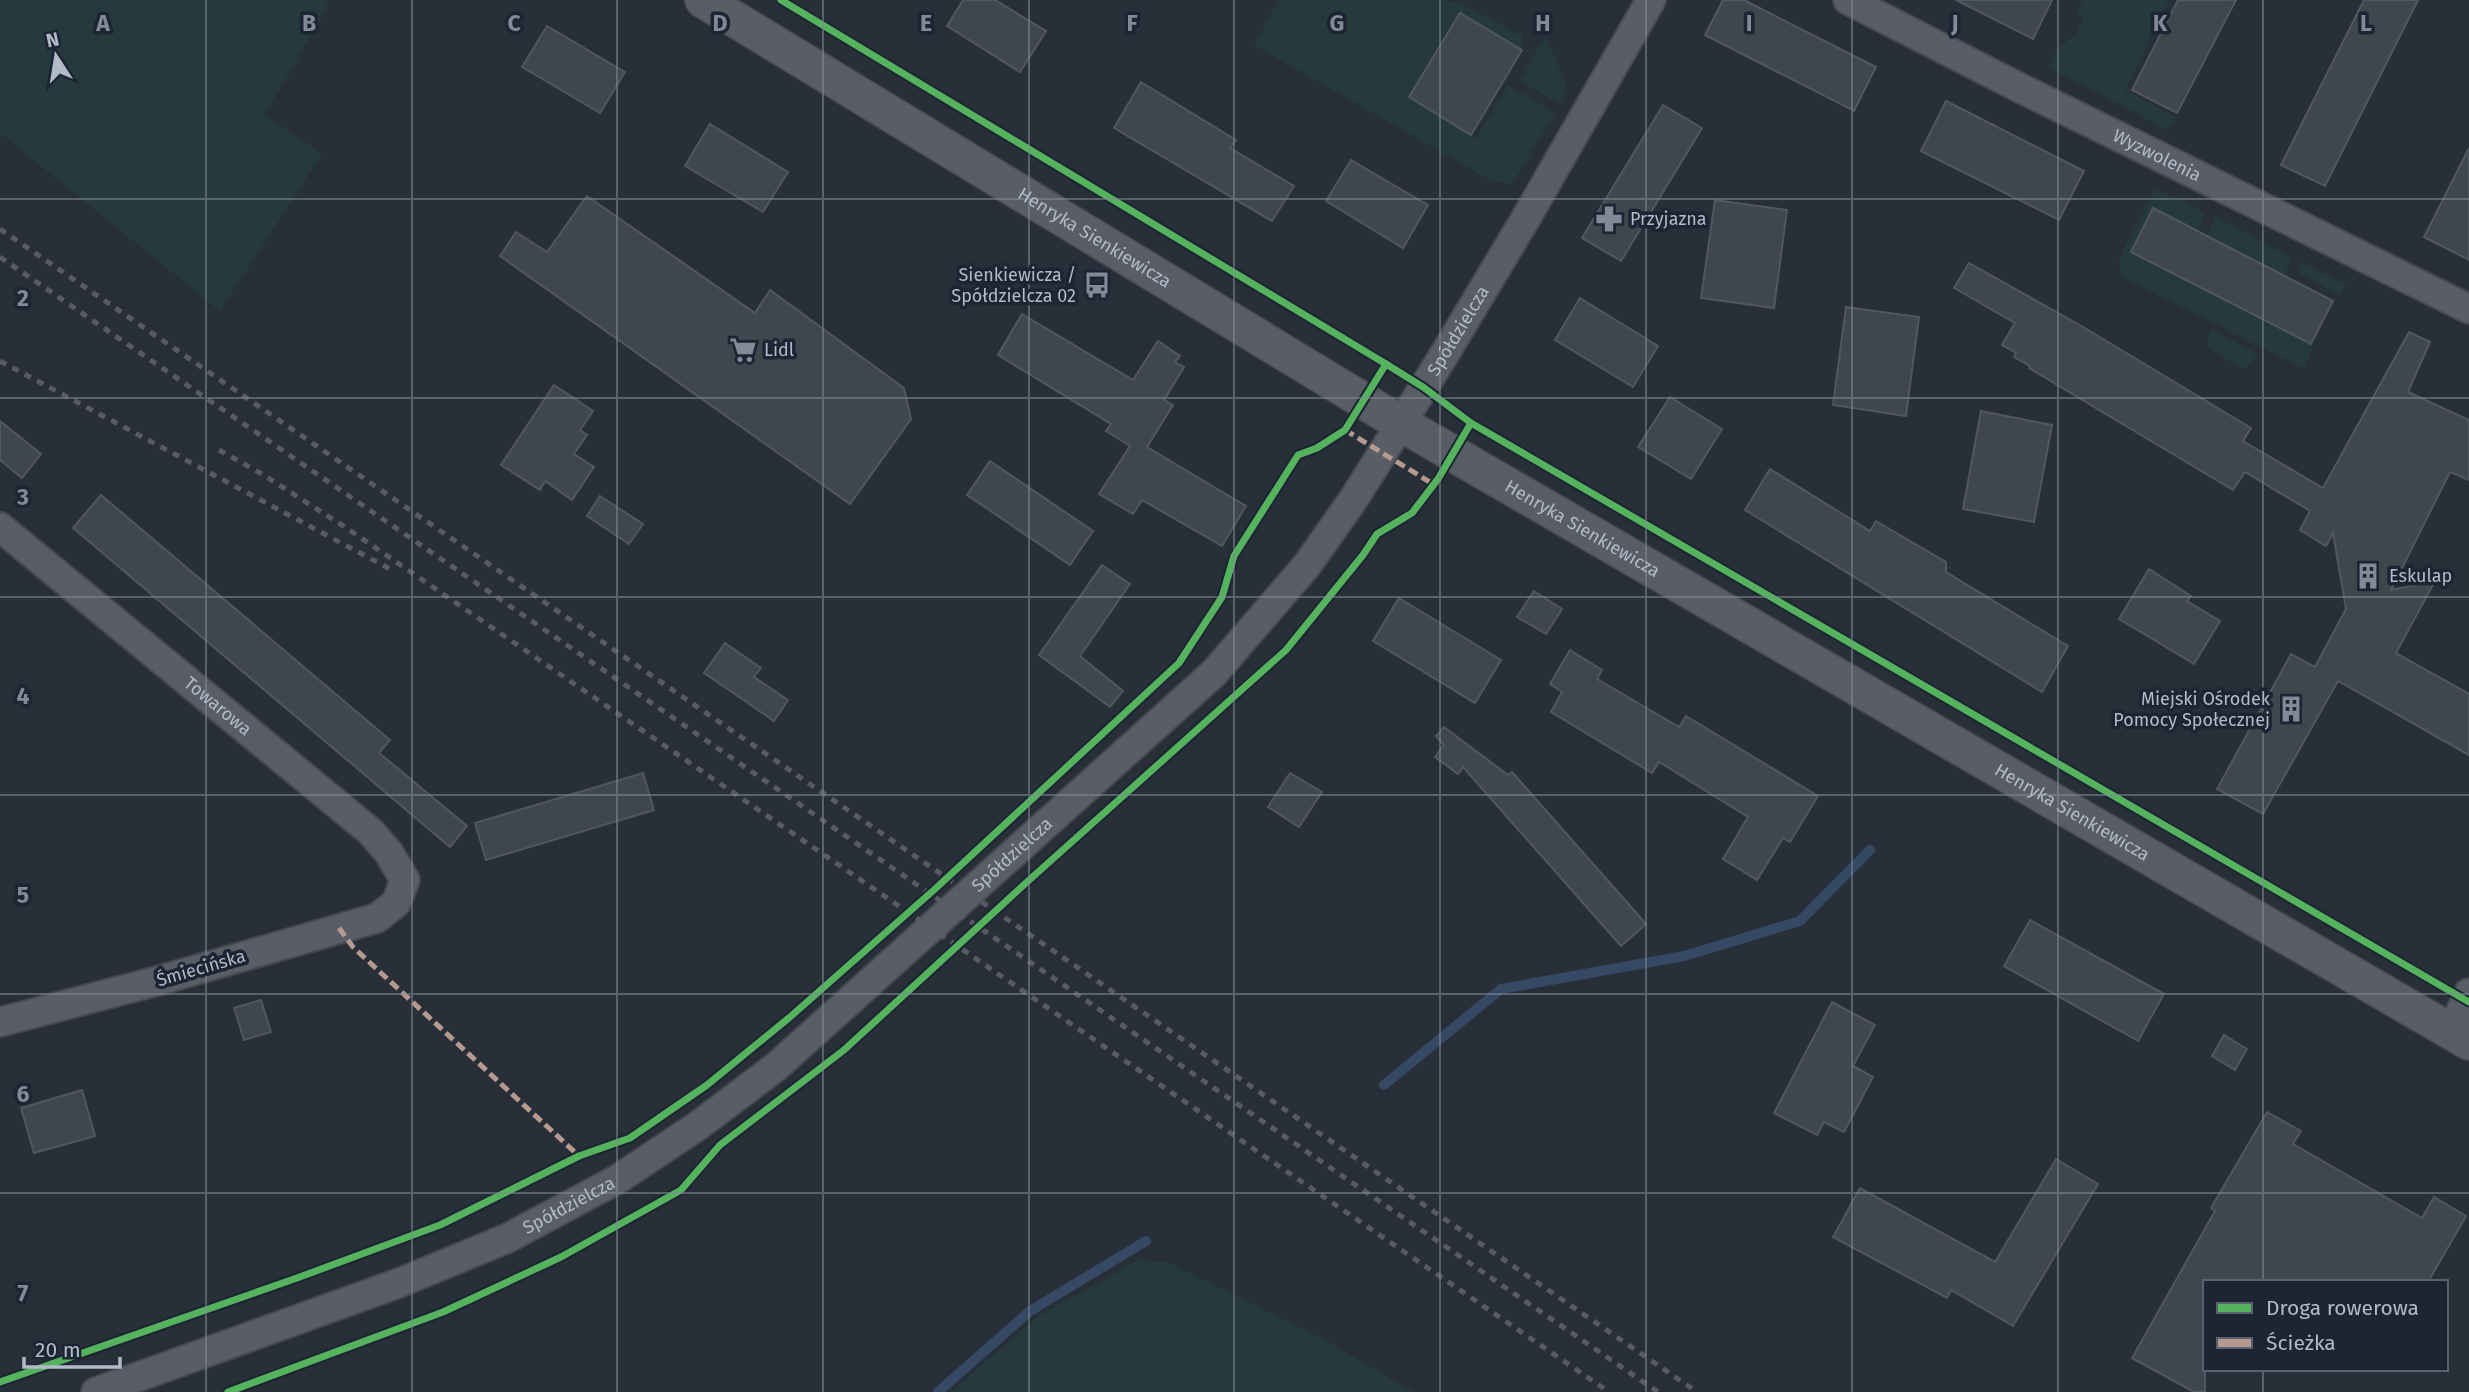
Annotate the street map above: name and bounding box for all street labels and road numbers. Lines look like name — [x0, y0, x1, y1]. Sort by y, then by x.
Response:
street label: Wyzwolenia — [2109, 125, 2205, 186]
street label: Henryka Sienkiewicza — [1014, 183, 1175, 293]
street label: Spółdzielcza — [1423, 282, 1494, 380]
street label: Henryka Sienkiewicza — [1501, 475, 1664, 582]
street label: Towarowa — [180, 672, 256, 740]
street label: Henryka Sienkiewicza — [1991, 759, 2154, 866]
street label: Spółdzielcza — [967, 813, 1057, 897]
street label: Śmiecińska — [154, 945, 248, 991]
street label: Spółdzielcza — [519, 1172, 619, 1239]

